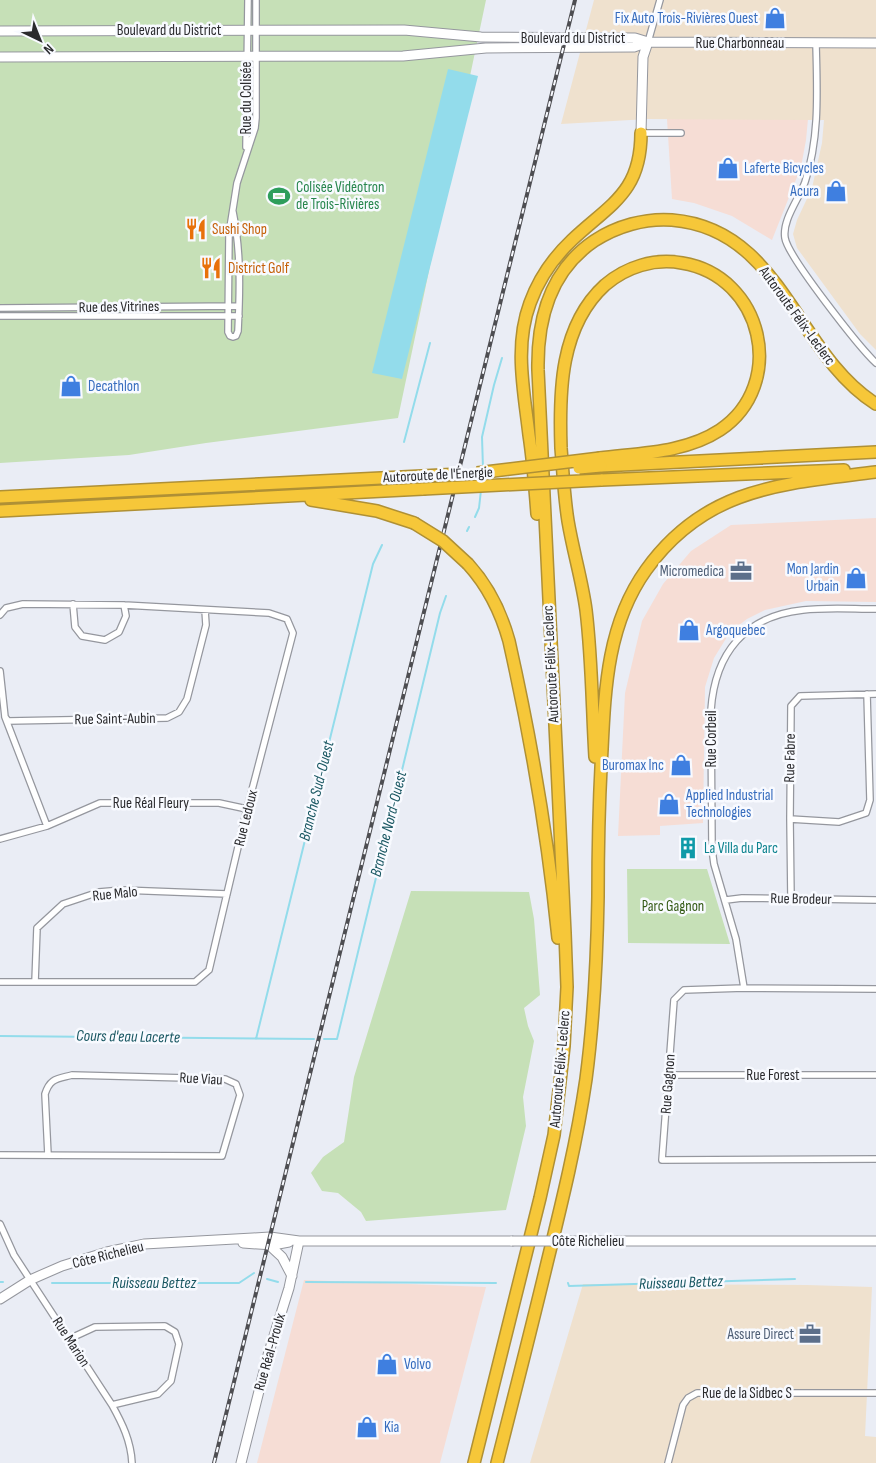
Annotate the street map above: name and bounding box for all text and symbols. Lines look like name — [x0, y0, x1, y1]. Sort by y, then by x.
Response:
shop icon: Fix Auto Trois-Rivières Ouest — [762, 5, 788, 31]
place label: Fix Auto Trois-Rivières Ouest — [615, 9, 758, 28]
north arrow — [15, 15, 65, 65]
street label: Boulevard du District — [117, 21, 222, 40]
street label: Boulevard du District — [521, 29, 626, 48]
street label: Rue Charbonneau — [696, 34, 784, 53]
text: N — [40, 40, 57, 58]
street label: Rue du Colisée — [237, 61, 256, 135]
shop icon: Laferte Bicycles — [715, 155, 741, 181]
place label: Laferte Bicycles — [744, 159, 824, 178]
place label: Colisée Vidéotron de Trois-Rivières — [296, 178, 384, 214]
shop icon: Acura — [823, 178, 849, 204]
place label: Acura — [789, 182, 819, 201]
sports icon: Colisée Vidéotron de Trois-Rivières — [266, 183, 292, 209]
restaurant icon: Sushi Shop — [183, 216, 209, 242]
place label: Sushi Shop — [212, 220, 267, 239]
restaurant icon: District Golf — [198, 255, 224, 281]
place label: District Golf — [228, 259, 290, 278]
street label: Autoroute Félix-Leclerc — [754, 262, 839, 369]
street label: Rue des Vitrines — [78, 297, 160, 317]
shop icon: Decathlon — [58, 373, 84, 399]
place label: Decathlon — [88, 377, 139, 396]
street label: Autoroute de l'Énergie — [382, 463, 493, 487]
office icon: Micromedica — [728, 558, 754, 584]
place label: Mon Jardin Urbain — [787, 560, 839, 596]
place label: Micromedica — [660, 562, 724, 581]
shop icon: Mon Jardin Urbain — [843, 565, 869, 591]
street label: Autoroute Félix-Leclerc — [538, 605, 564, 724]
shop icon: Argoquebec — [676, 617, 702, 643]
place label: Argoquebec — [705, 621, 766, 640]
street label: Rue Saint-Aubin — [74, 709, 156, 729]
street label: Rue Corbeil — [702, 710, 721, 768]
street label: Rue Fabre — [780, 733, 800, 783]
water label: Branche Sud-Ouest — [295, 738, 339, 843]
shop icon: Buromax Inc — [668, 752, 694, 778]
place label: Buromax Inc — [602, 756, 664, 775]
water label: Branche Nord-Ouest — [367, 768, 412, 879]
place label: Applied Industrial Technologies — [685, 786, 773, 822]
street label: Rue Ledoux — [230, 787, 262, 848]
shop icon: Applied Industrial Technologies — [656, 791, 682, 817]
street label: Rue Réal Fleury — [113, 794, 189, 813]
building icon: La Villa du Parc — [675, 835, 701, 861]
place label: La Villa du Parc — [704, 839, 778, 858]
street label: Rue Malo — [91, 882, 139, 906]
street label: Rue Brodeur — [770, 889, 833, 909]
park label: Parc Gagnon — [642, 897, 704, 916]
street label: Autoroute Félix-Leclerc — [545, 1010, 575, 1129]
water label: Cours d'eau Lacerte — [76, 1027, 180, 1047]
street label: Rue Gagnon — [656, 1053, 680, 1115]
street label: Rue Forest — [746, 1066, 800, 1085]
street label: Rue Viau — [179, 1068, 223, 1090]
street label: Côte Richelieu — [552, 1232, 624, 1251]
street label: Côte Richelieu — [70, 1237, 146, 1273]
water label: Ruisseau Bettez — [639, 1272, 725, 1294]
water label: Ruisseau Bettez — [112, 1274, 197, 1293]
street label: Rue Réal-Proulx — [250, 1311, 290, 1393]
street label: Rue Marion — [48, 1313, 94, 1371]
office icon: Assure Direct — [797, 1321, 823, 1347]
place label: Assure Direct — [726, 1325, 794, 1344]
shop icon: Volvo — [374, 1351, 400, 1377]
place label: Volvo — [404, 1355, 431, 1374]
street label: Rue de la Sidbec S — [702, 1384, 792, 1403]
shop icon: Kia — [354, 1414, 380, 1440]
place label: Kia — [384, 1418, 400, 1437]

